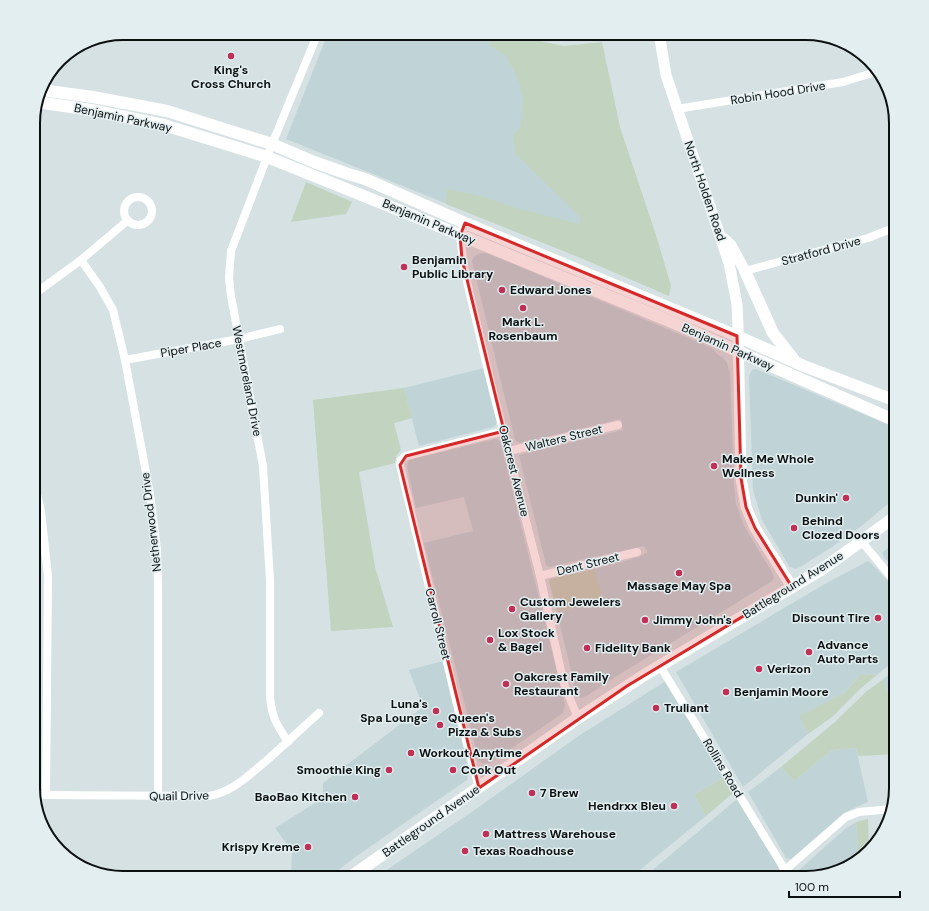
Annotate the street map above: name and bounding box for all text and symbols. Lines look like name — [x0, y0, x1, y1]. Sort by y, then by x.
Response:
marker: King's Cross Church — [226, 51, 236, 61]
place label: King's Cross Church — [191, 62, 271, 92]
street label: Robin Hood Drive — [729, 78, 827, 108]
street label: Benjamin Parkway — [73, 100, 174, 136]
street label: North Holden Road — [680, 139, 730, 243]
street label: Benjamin Parkway — [380, 195, 478, 249]
street label: Stratford Drive — [780, 233, 863, 269]
place label: Benjamin Public Library — [412, 252, 494, 282]
marker: Benjamin Public Library — [399, 262, 409, 272]
place label: Edward Jones — [510, 282, 592, 298]
marker: Edward Jones — [497, 285, 507, 295]
marker: Mark L. Rosenbaum — [518, 303, 528, 313]
place label: Mark L. Rosenbaum — [488, 314, 558, 344]
street label: Benjamin Parkway — [679, 319, 777, 375]
street label: Westmoreland Drive — [228, 324, 266, 438]
street label: Piper Place — [159, 335, 223, 361]
street label: Walters Street — [524, 421, 605, 455]
street label: Oakcrest Avenue — [495, 424, 533, 519]
place label: Make Me Whole Wellness — [722, 451, 814, 481]
marker: Make Me Whole Wellness — [709, 461, 719, 471]
street label: Netherwood Drive — [137, 471, 165, 573]
place label: Dunkin' — [795, 490, 838, 506]
marker: Dunkin' — [841, 493, 851, 503]
place label: Behind Clozed Doors — [802, 513, 880, 543]
marker: Behind Clozed Doors — [789, 523, 799, 533]
street label: Battleground Avenue — [740, 547, 846, 622]
street label: Dent Street — [555, 548, 621, 579]
marker: Massage May Spa — [674, 568, 684, 578]
place label: Massage May Spa — [627, 578, 731, 594]
street label: Carroll Street — [421, 586, 455, 662]
place label: Custom Jewelers Gallery — [520, 594, 621, 624]
marker: Custom Jewelers Gallery — [507, 604, 517, 614]
place label: Discount Tire — [792, 610, 870, 626]
place label: Jimmy John's — [653, 612, 732, 628]
marker: Discount Tire — [873, 613, 883, 623]
marker: Jimmy John's — [640, 615, 650, 625]
place label: Lox Stock & Bagel — [498, 625, 555, 655]
marker: Lox Stock & Bagel — [485, 635, 495, 645]
place label: Advance Auto Parts — [817, 637, 878, 667]
place label: Fidelity Bank — [595, 640, 671, 656]
marker: Fidelity Bank — [582, 643, 592, 653]
marker: Advance Auto Parts — [804, 647, 814, 657]
place label: Verizon — [767, 661, 811, 677]
marker: Verizon — [754, 664, 764, 674]
place label: Oakcrest Family Restaurant — [514, 669, 609, 699]
marker: Oakcrest Family Restaurant — [501, 679, 511, 689]
place label: Benjamin Moore — [734, 684, 829, 700]
marker: Benjamin Moore — [721, 687, 731, 697]
place label: Luna's Spa Lounge — [360, 696, 428, 726]
place label: Truliant — [664, 700, 709, 716]
marker: Truliant — [651, 703, 661, 713]
marker: Luna's Spa Lounge — [431, 706, 441, 716]
place label: Queen's Pizza & Subs — [448, 710, 521, 740]
marker: Queen's Pizza & Subs — [435, 720, 445, 730]
street label: Rollins Road — [699, 736, 747, 800]
place label: Workout Anytime — [419, 745, 522, 761]
marker: Workout Anytime — [406, 748, 416, 758]
place label: Smoothie King — [296, 762, 381, 778]
place label: Cook Out — [461, 762, 516, 778]
marker: Smoothie King — [384, 765, 394, 775]
marker: Cook Out — [448, 765, 458, 775]
street label: Battleground Avenue — [379, 781, 483, 861]
place label: 7 Brew — [540, 785, 579, 801]
street label: Quail Drive — [149, 787, 209, 805]
marker: 7 Brew — [527, 788, 537, 798]
place label: BaoBao Kitchen — [255, 789, 347, 805]
marker: BaoBao Kitchen — [350, 792, 360, 802]
place label: Hendrxx Bleu — [588, 798, 666, 814]
marker: Hendrxx Bleu — [669, 801, 679, 811]
place label: Mattress Warehouse — [494, 826, 616, 842]
marker: Mattress Warehouse — [481, 829, 491, 839]
place label: Krispy Kreme — [222, 839, 300, 855]
marker: Krispy Kreme — [303, 842, 313, 852]
place label: Texas Roadhouse — [473, 843, 574, 859]
marker: Texas Roadhouse — [460, 846, 470, 856]
scale bar — [789, 873, 900, 899]
text: 100 m — [795, 879, 829, 895]

